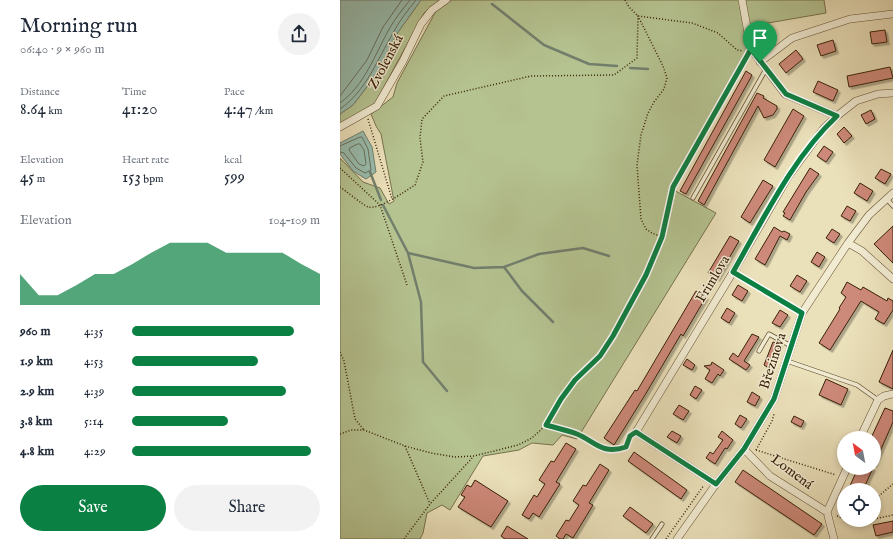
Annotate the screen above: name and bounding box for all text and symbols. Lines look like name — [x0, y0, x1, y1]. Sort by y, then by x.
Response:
text: Morning run — [20, 12, 138, 40]
button: share — [278, 13, 320, 55]
pin — [743, 21, 777, 62]
icon: arrive — [749, 27, 771, 49]
street label: Zvolenská — [364, 31, 408, 92]
text: 06:40 · 9 × 960 m — [20, 41, 105, 58]
text: Distance — [20, 85, 60, 99]
text: Time — [122, 85, 146, 99]
text: Pace — [224, 85, 245, 99]
text: 8.64 — [20, 99, 46, 120]
text: 41:20 — [122, 99, 157, 120]
text: 4:47 — [224, 99, 253, 120]
text: km — [46, 104, 63, 118]
text: /km — [253, 104, 273, 118]
text: Elevation — [20, 153, 64, 167]
text: Heart rate — [122, 153, 169, 167]
text: kcal — [224, 153, 242, 167]
text: 45 — [20, 167, 34, 188]
text: 153 — [122, 167, 141, 188]
text: 599 — [224, 167, 245, 188]
text: m — [34, 172, 45, 186]
text: bpm — [141, 172, 164, 186]
text: Elevation — [20, 212, 72, 229]
text: 104–109 m — [268, 212, 320, 229]
street label: Frimlova — [692, 251, 735, 306]
text: 960 m — [20, 323, 50, 340]
text: 4:35 — [84, 323, 103, 340]
street label: Březinova — [755, 330, 791, 391]
text: 1.9 km — [20, 353, 53, 370]
text: 4:53 — [84, 353, 103, 370]
text: 2.9 km — [20, 383, 54, 400]
text: 4:39 — [84, 383, 104, 400]
text: 3.8 km — [20, 413, 53, 430]
text: 5:14 — [84, 413, 103, 430]
north arrow — [837, 431, 881, 475]
map controls — [837, 431, 881, 527]
text: 4.8 km — [20, 443, 54, 460]
text: 4:29 — [84, 443, 106, 460]
street label: Lomená — [767, 450, 817, 494]
button: locate — [837, 483, 881, 527]
button: Save — [20, 485, 166, 531]
button: Share — [174, 485, 320, 531]

